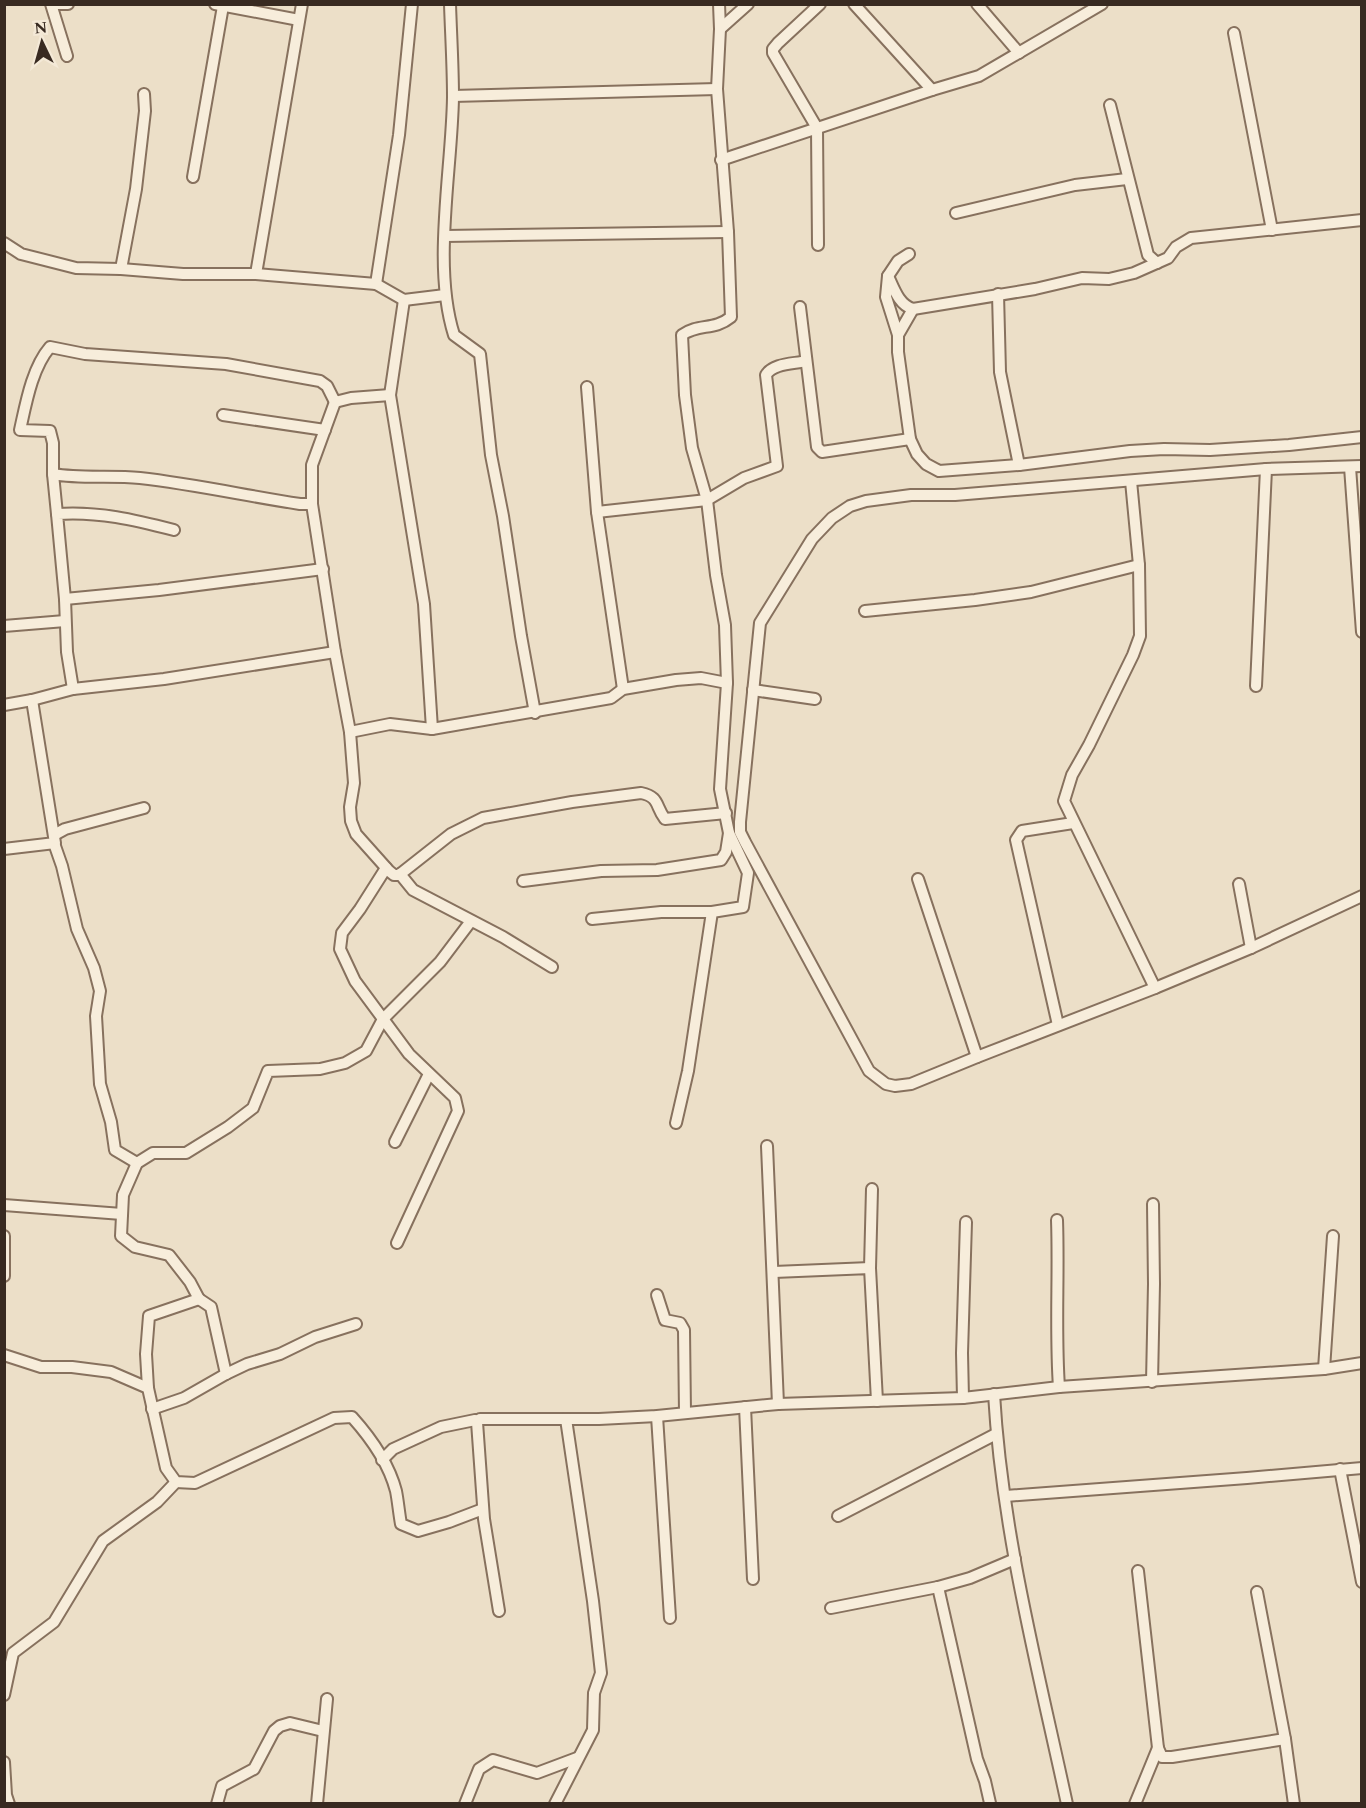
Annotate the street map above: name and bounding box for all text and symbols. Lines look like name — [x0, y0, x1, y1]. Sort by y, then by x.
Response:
north arrow — [12, 12, 72, 72]
text: N — [33, 16, 48, 41]

